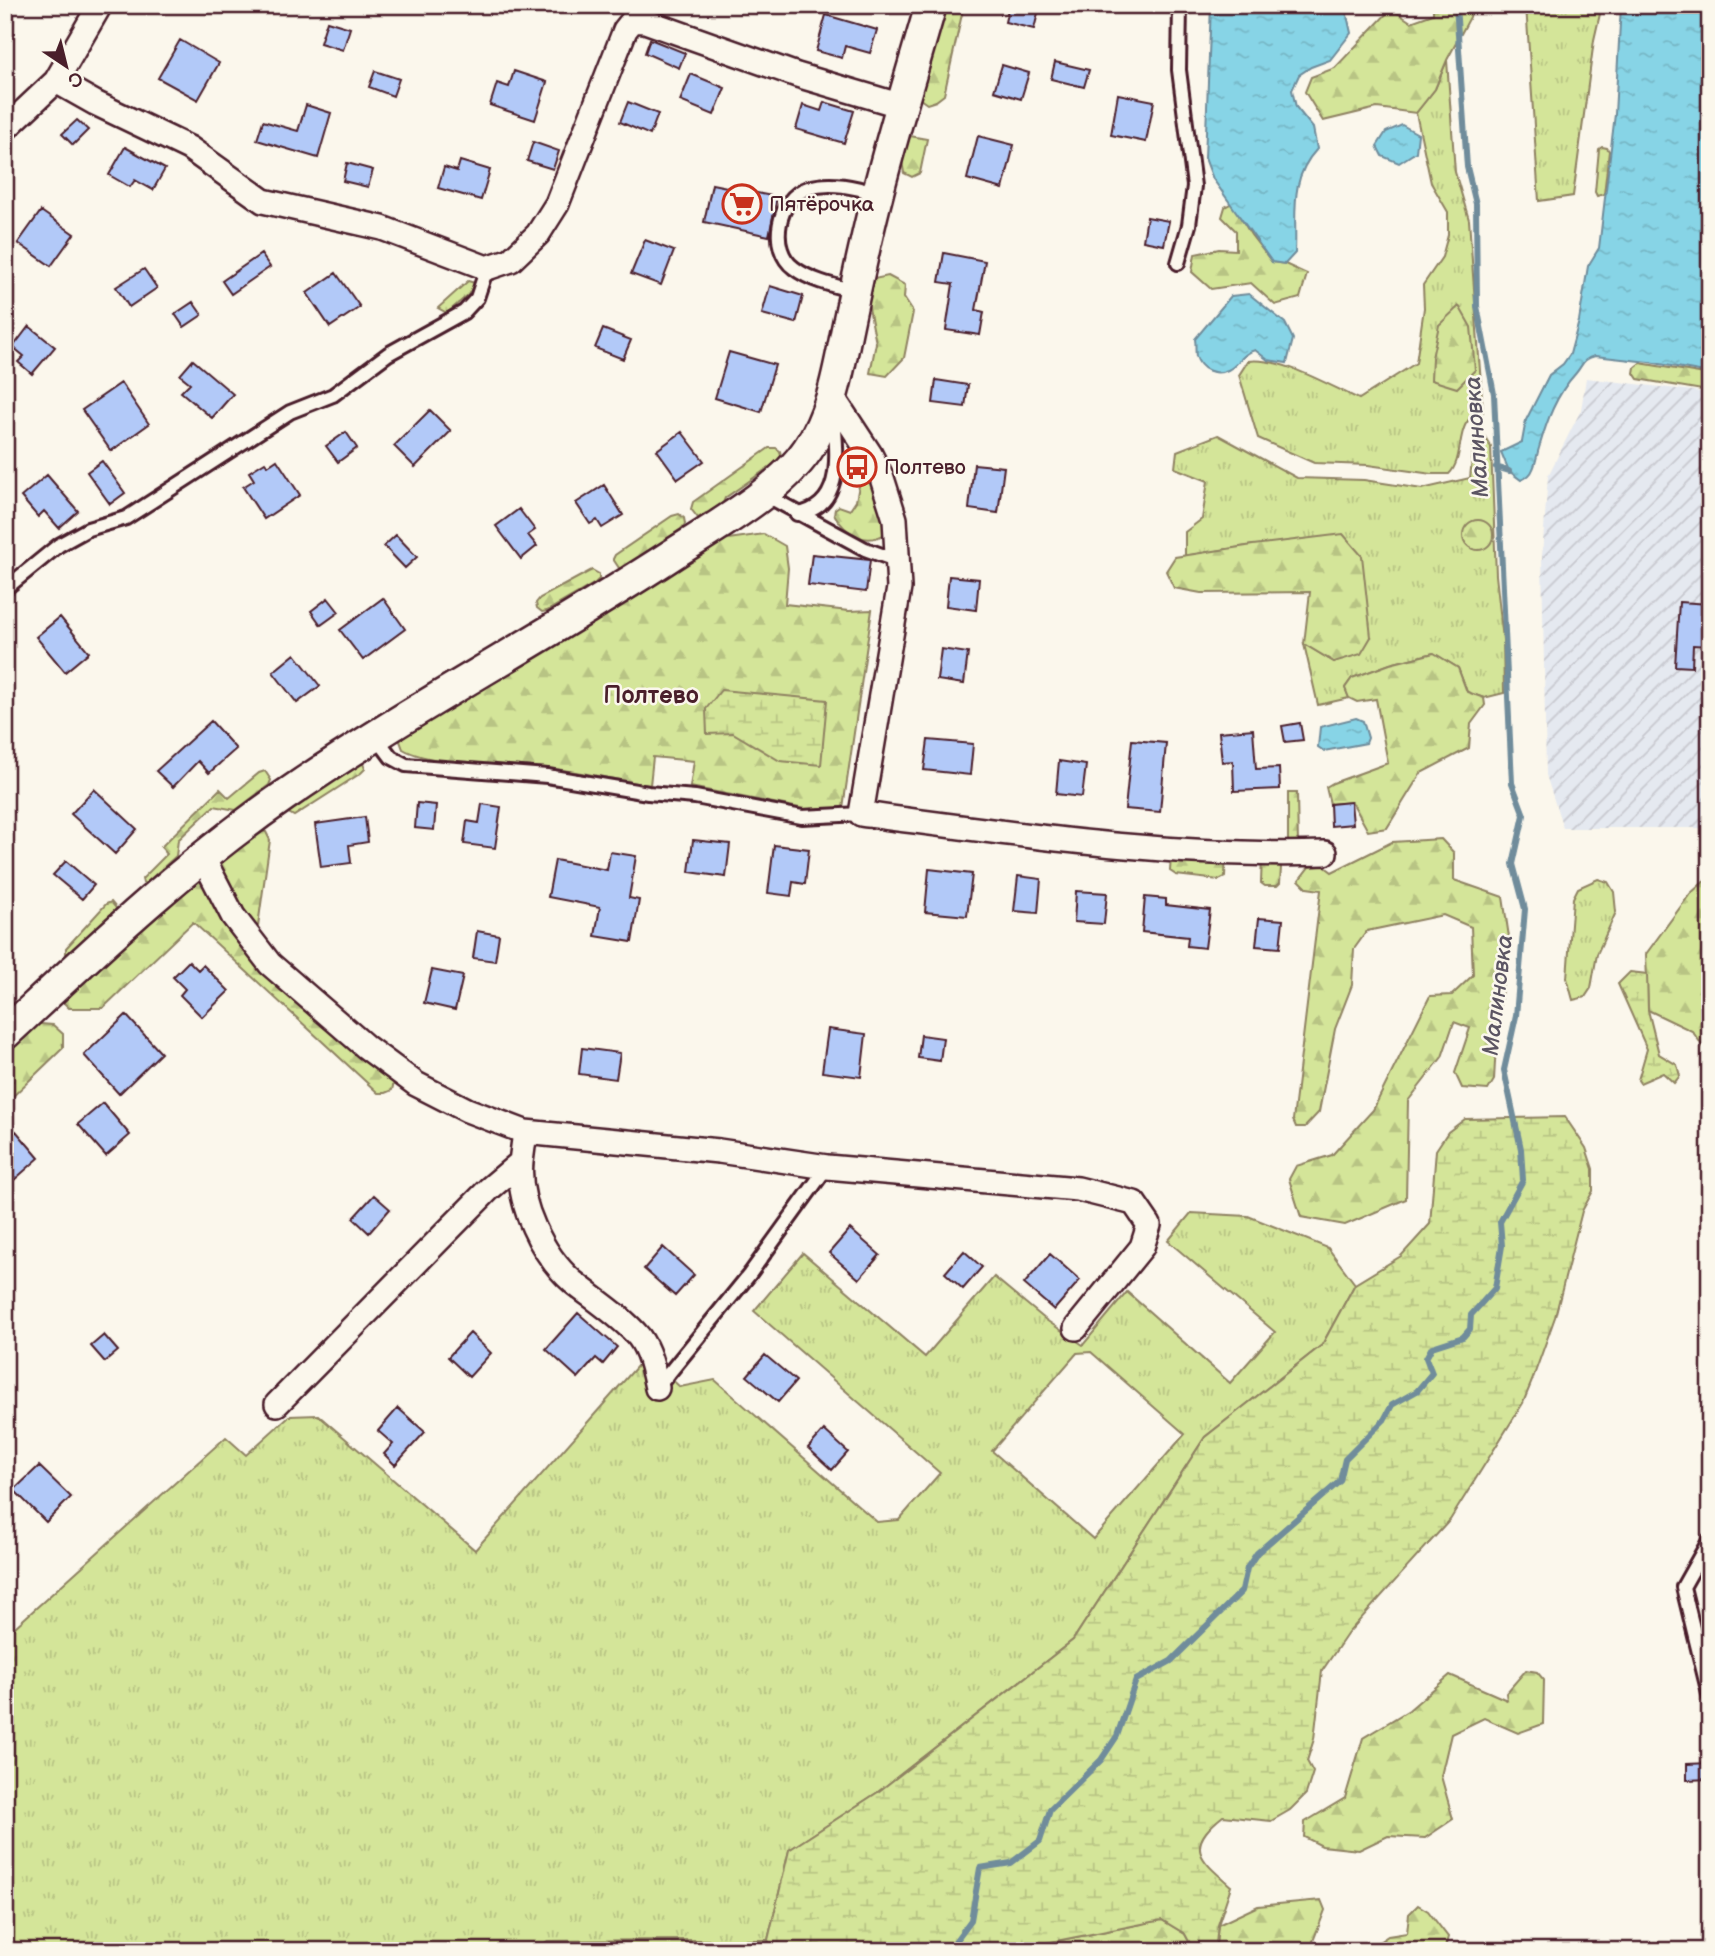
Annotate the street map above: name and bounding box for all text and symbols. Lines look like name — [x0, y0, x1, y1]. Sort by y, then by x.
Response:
north arrow — [32, 32, 102, 102]
text: С — [63, 65, 87, 92]
supermarket icon: Пятёрочка — [721, 183, 763, 225]
place label: Пятёрочка — [769, 192, 875, 217]
water label: Малиновка — [1459, 375, 1495, 499]
bus stop icon: Полтево — [836, 446, 878, 488]
place label: Полтево — [884, 455, 966, 480]
district label: Полтево — [603, 681, 699, 710]
water label: Малиновка — [1477, 933, 1519, 1057]

